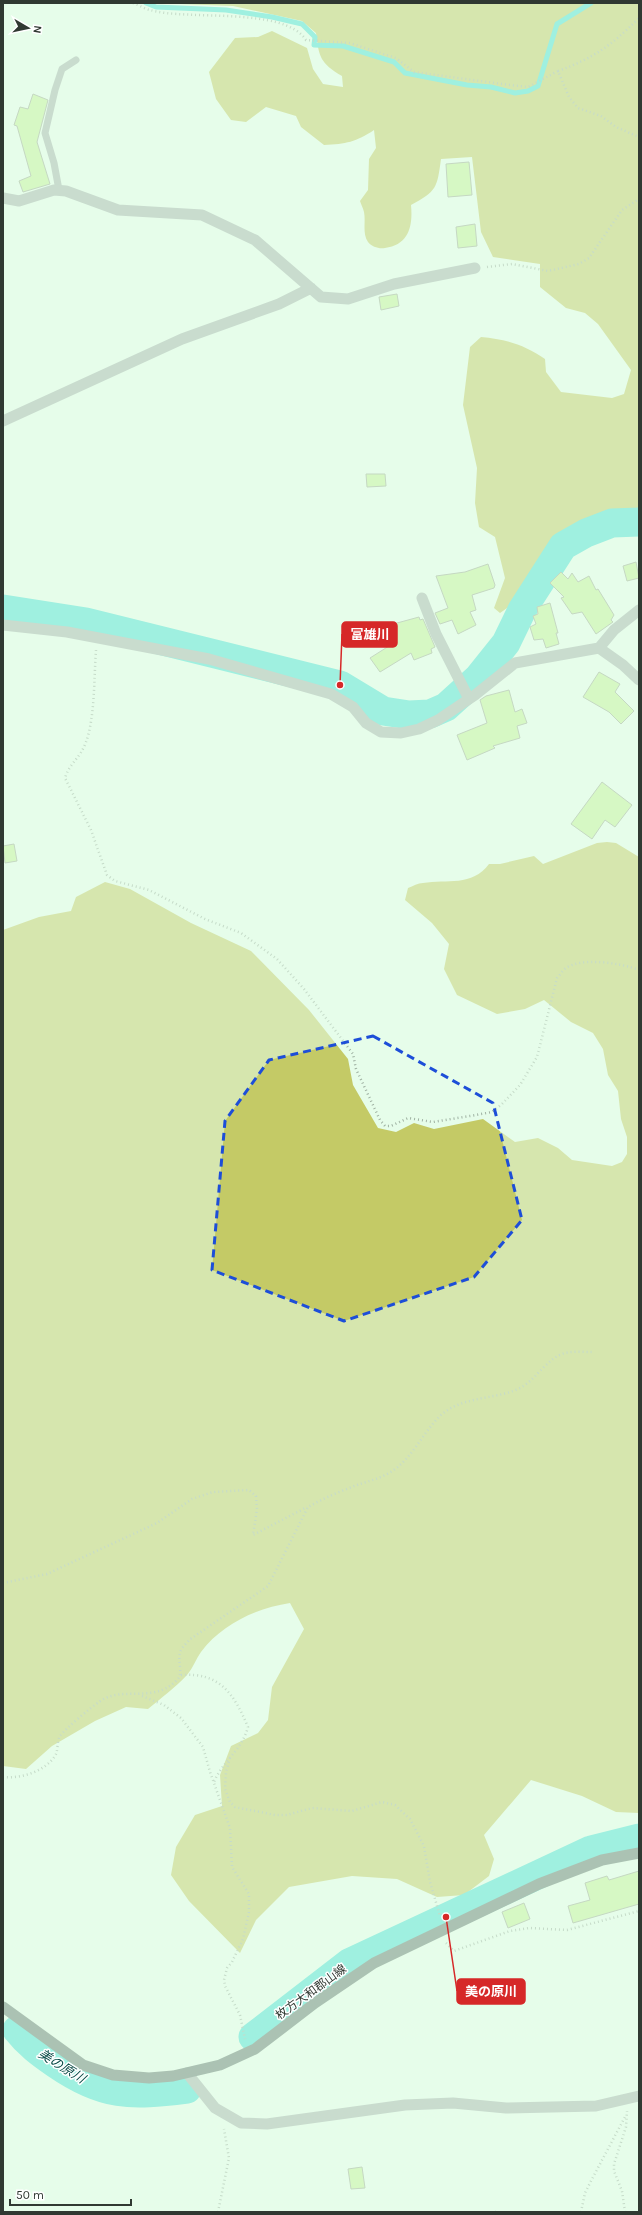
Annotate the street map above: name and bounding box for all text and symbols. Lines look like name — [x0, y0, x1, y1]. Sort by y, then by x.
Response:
north arrow — [8, 8, 48, 48]
text: N — [30, 25, 44, 34]
callout: 富雄川 — [342, 622, 397, 647]
text: 富雄川 — [350, 627, 390, 642]
street label: 枚方大和郡山線 — [273, 1962, 349, 2022]
callout: 美の原川 — [457, 1979, 525, 2004]
text: 美の原川 — [465, 1984, 517, 1999]
water label: 美の原川 — [36, 2046, 90, 2087]
scale bar — [10, 2181, 131, 2207]
text: 50 m — [16, 2188, 44, 2202]

